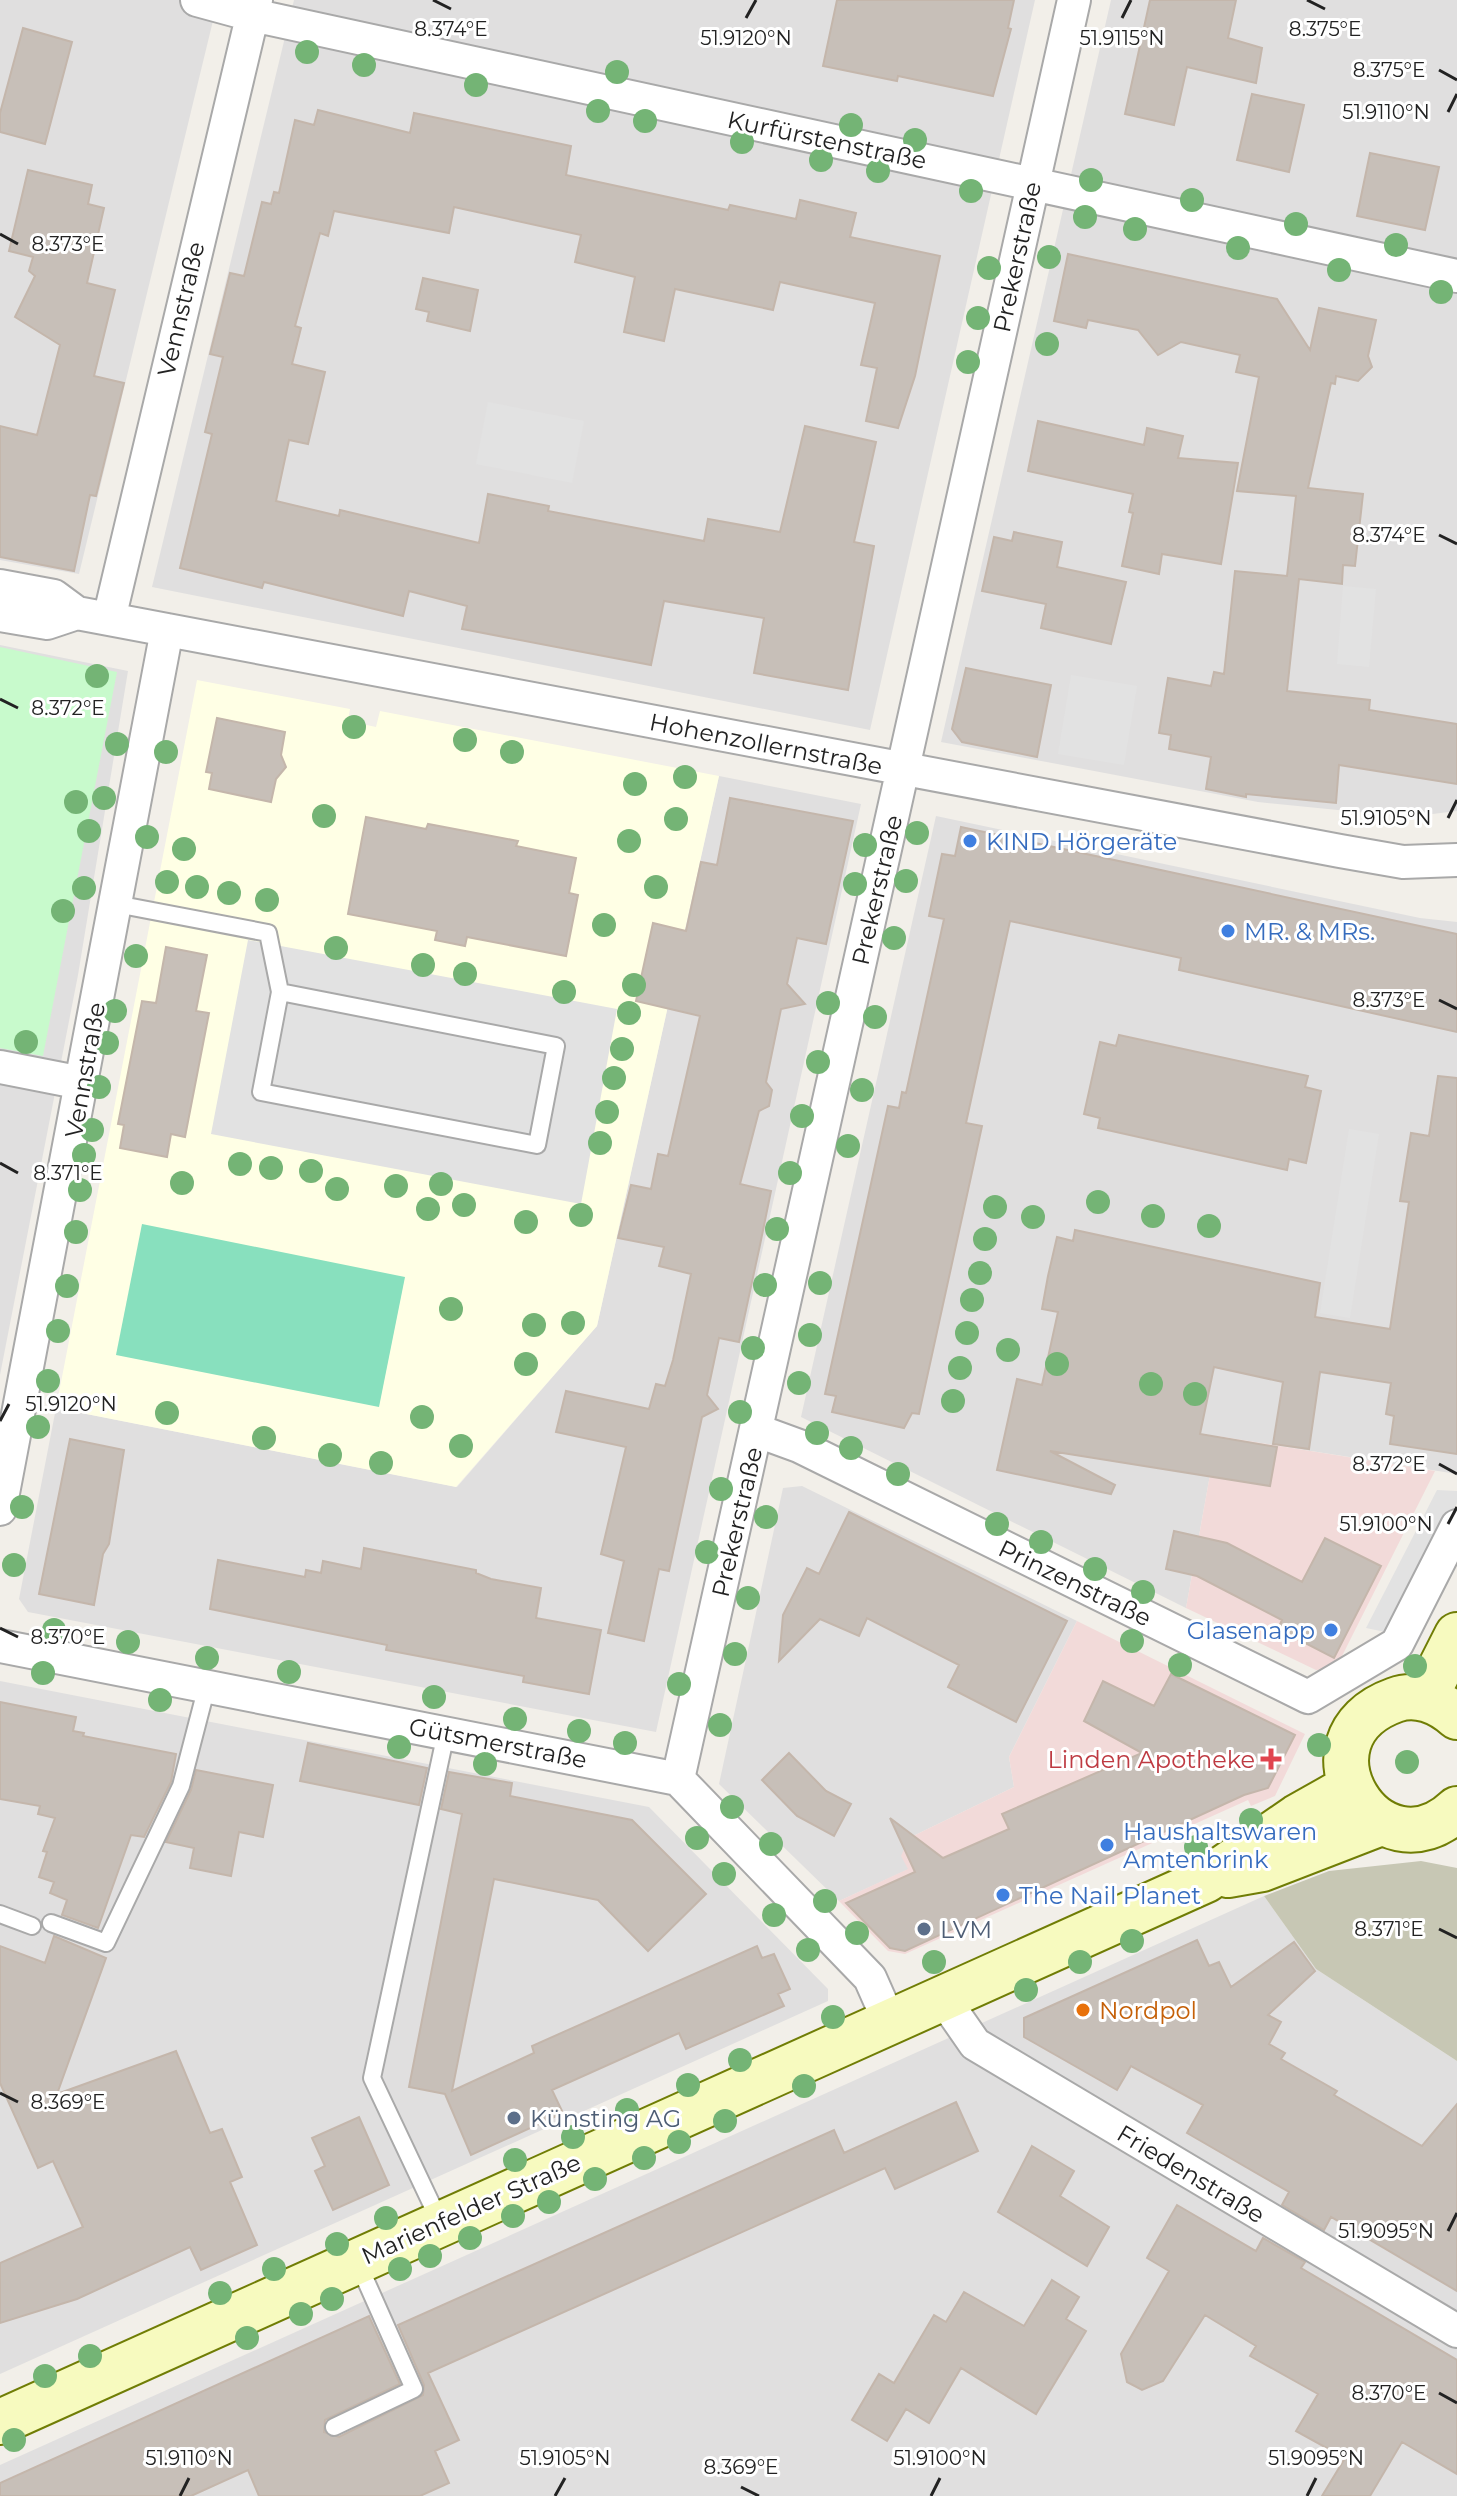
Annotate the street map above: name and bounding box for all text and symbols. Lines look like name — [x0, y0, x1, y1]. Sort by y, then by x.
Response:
text: 8.374°E — [414, 17, 488, 41]
text: 8.375°E — [1289, 17, 1361, 41]
text: 51.9120°N — [700, 26, 792, 50]
text: 51.9115°N — [1079, 26, 1165, 50]
text: 8.375°E — [1353, 58, 1425, 82]
text: 51.9110°N — [1342, 100, 1430, 124]
street label: Kurfürstenstraße — [725, 105, 929, 175]
street label: Prekerstraße — [987, 179, 1047, 335]
text: 8.373°E — [32, 232, 104, 256]
street label: Vennstraße — [151, 239, 211, 379]
text: 8.374°E — [1352, 523, 1426, 547]
text: 8.372°E — [31, 696, 105, 720]
street label: Hohenzollernstraße — [647, 707, 885, 781]
text: 51.9105°N — [1340, 806, 1432, 830]
street label: Prekerstraße — [846, 812, 908, 968]
place label: KIND Hörgeräte — [986, 827, 1177, 856]
marker: KIND Hörgeräte — [961, 832, 979, 850]
place label: MR. & MRs. — [1244, 917, 1375, 946]
marker: MR. & MRs. — [1219, 922, 1237, 940]
text: 8.373°E — [1353, 988, 1425, 1012]
street label: Vennstraße — [59, 1000, 111, 1140]
text: 8.371°E — [33, 1161, 103, 1185]
text: 51.9120°N — [25, 1392, 117, 1416]
street label: Prekerstraße — [706, 1444, 768, 1600]
text: 8.372°E — [1352, 1452, 1426, 1476]
text: 51.9100°N — [1339, 1512, 1433, 1536]
street label: Prinzenstraße — [994, 1534, 1156, 1632]
place label: Glasenapp — [1187, 1616, 1315, 1645]
marker: Glasenapp — [1322, 1621, 1340, 1639]
text: 8.370°E — [31, 1625, 105, 1649]
street label: Gütsmerstraße — [407, 1712, 589, 1774]
place label: Linden Apotheke — [1048, 1745, 1255, 1774]
marker: Linden Apotheke — [1262, 1750, 1280, 1768]
place label: Haushaltswaren Amtenbrink — [1123, 1817, 1317, 1874]
marker: Haushaltswaren Amtenbrink — [1098, 1836, 1116, 1854]
place label: The Nail Planet — [1019, 1881, 1201, 1910]
marker: The Nail Planet — [994, 1886, 1012, 1904]
place label: LVM — [940, 1915, 992, 1944]
text: 8.371°E — [1354, 1917, 1424, 1941]
marker: LVM — [915, 1920, 933, 1938]
place label: Nordpol — [1099, 1996, 1197, 2025]
marker: Nordpol — [1074, 2001, 1092, 2019]
text: 8.369°E — [31, 2090, 105, 2114]
place label: Künsting AG — [530, 2104, 681, 2133]
marker: Künsting AG — [505, 2109, 523, 2127]
street label: Friedenstraße — [1112, 2119, 1270, 2229]
street label: Marienfelder Straße — [357, 2148, 585, 2270]
text: 51.9095°N — [1338, 2219, 1434, 2243]
text: 8.370°E — [1352, 2381, 1426, 2405]
text: 51.9110°N — [145, 2446, 233, 2470]
text: 51.9105°N — [519, 2446, 611, 2470]
text: 51.9100°N — [893, 2446, 987, 2470]
text: 51.9095°N — [1268, 2446, 1364, 2470]
text: 8.369°E — [704, 2455, 778, 2479]

